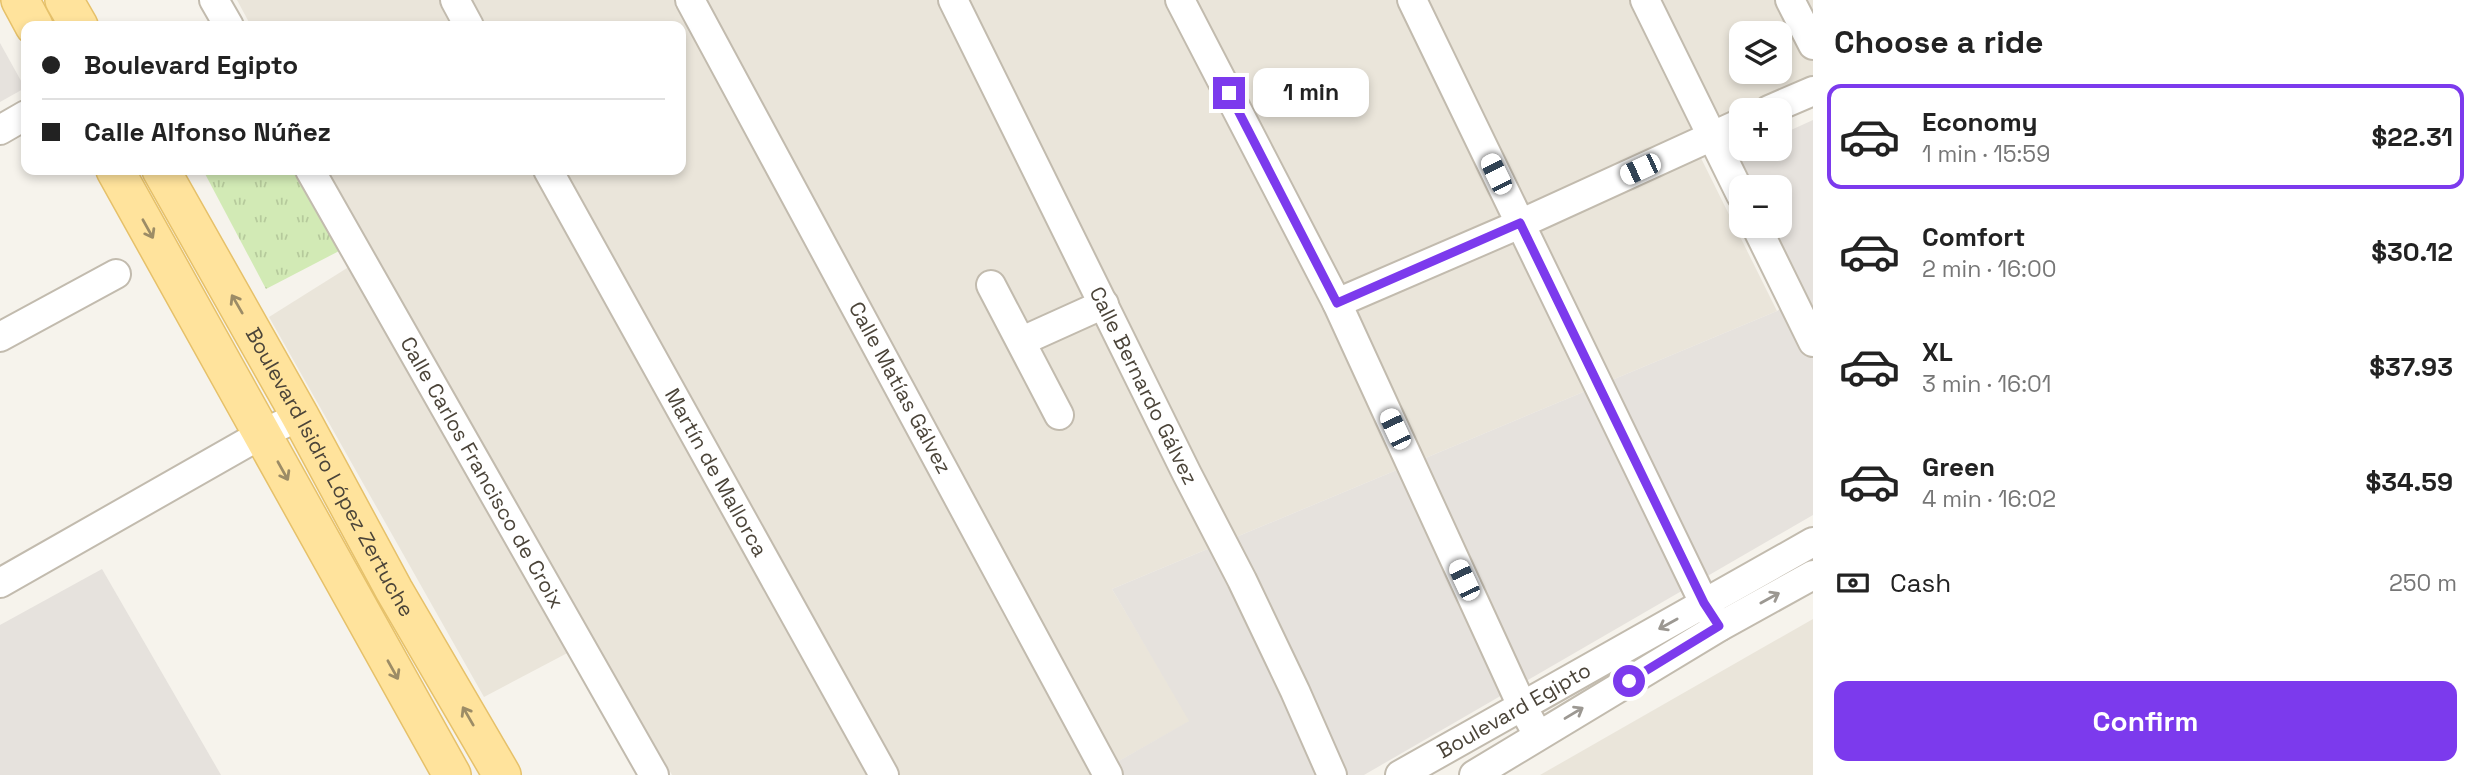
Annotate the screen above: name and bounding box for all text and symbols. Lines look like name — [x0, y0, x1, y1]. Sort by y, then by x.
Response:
map controls — [1729, 21, 1792, 238]
button: layers — [1729, 21, 1792, 84]
text: Choose a ride — [1834, 22, 2044, 62]
text: Boulevard Egipto — [84, 48, 298, 82]
callout: 1 min — [1254, 68, 1369, 118]
route end — [1213, 77, 1245, 109]
text: 1 min — [1283, 77, 1339, 107]
button: + — [1729, 98, 1792, 161]
icon: car — [1838, 105, 1901, 168]
text: Economy — [1922, 105, 2038, 139]
text: Calle Alfonso Núñez — [84, 115, 331, 149]
text: $22.31 — [2372, 120, 2453, 154]
text: 1 min · 15:59 — [1922, 139, 2050, 169]
car — [1478, 151, 1515, 197]
car — [1617, 151, 1664, 187]
button: − — [1729, 175, 1792, 238]
one-way arrow — [141, 219, 155, 239]
icon: car — [1838, 220, 1901, 283]
text: Comfort — [1922, 220, 2025, 254]
text: $30.12 — [2371, 235, 2453, 269]
text: 2 min · 16:00 — [1922, 254, 2056, 284]
street label: Calle Bernardo Gálvez — [1084, 282, 1204, 489]
one-way arrow — [230, 294, 243, 315]
street label: Calle Matías Gálvez — [843, 297, 958, 478]
street label: Boulevard Isidro López Zertuche — [240, 322, 421, 621]
street label: Calle Carlos Francisco de Croix — [394, 332, 570, 613]
icon: car — [1838, 335, 1901, 398]
text: XL — [1922, 335, 1953, 369]
text: $37.93 — [2369, 350, 2453, 384]
text: 3 min · 16:01 — [1922, 369, 2051, 399]
street label: Martín de Mallorca — [659, 383, 774, 561]
car — [1377, 406, 1414, 452]
icon: car — [1838, 450, 1901, 513]
text: Green — [1922, 450, 1995, 484]
one-way arrow — [277, 460, 290, 481]
text: $34.59 — [2365, 465, 2453, 499]
text: 4 min · 16:02 — [1922, 484, 2056, 514]
car — [1446, 557, 1483, 603]
icon: cash — [1834, 564, 1872, 602]
text: Cash — [1890, 566, 1951, 600]
text: 250 m — [2389, 568, 2457, 598]
one-way arrow — [1760, 591, 1780, 605]
one-way arrow — [1658, 618, 1679, 631]
street label: Boulevard Egipto — [1432, 656, 1596, 764]
one-way arrow — [387, 659, 400, 680]
route start — [1613, 665, 1645, 697]
button: Confirm — [1834, 681, 2457, 761]
one-way arrow — [1564, 706, 1584, 720]
one-way arrow — [460, 707, 474, 727]

